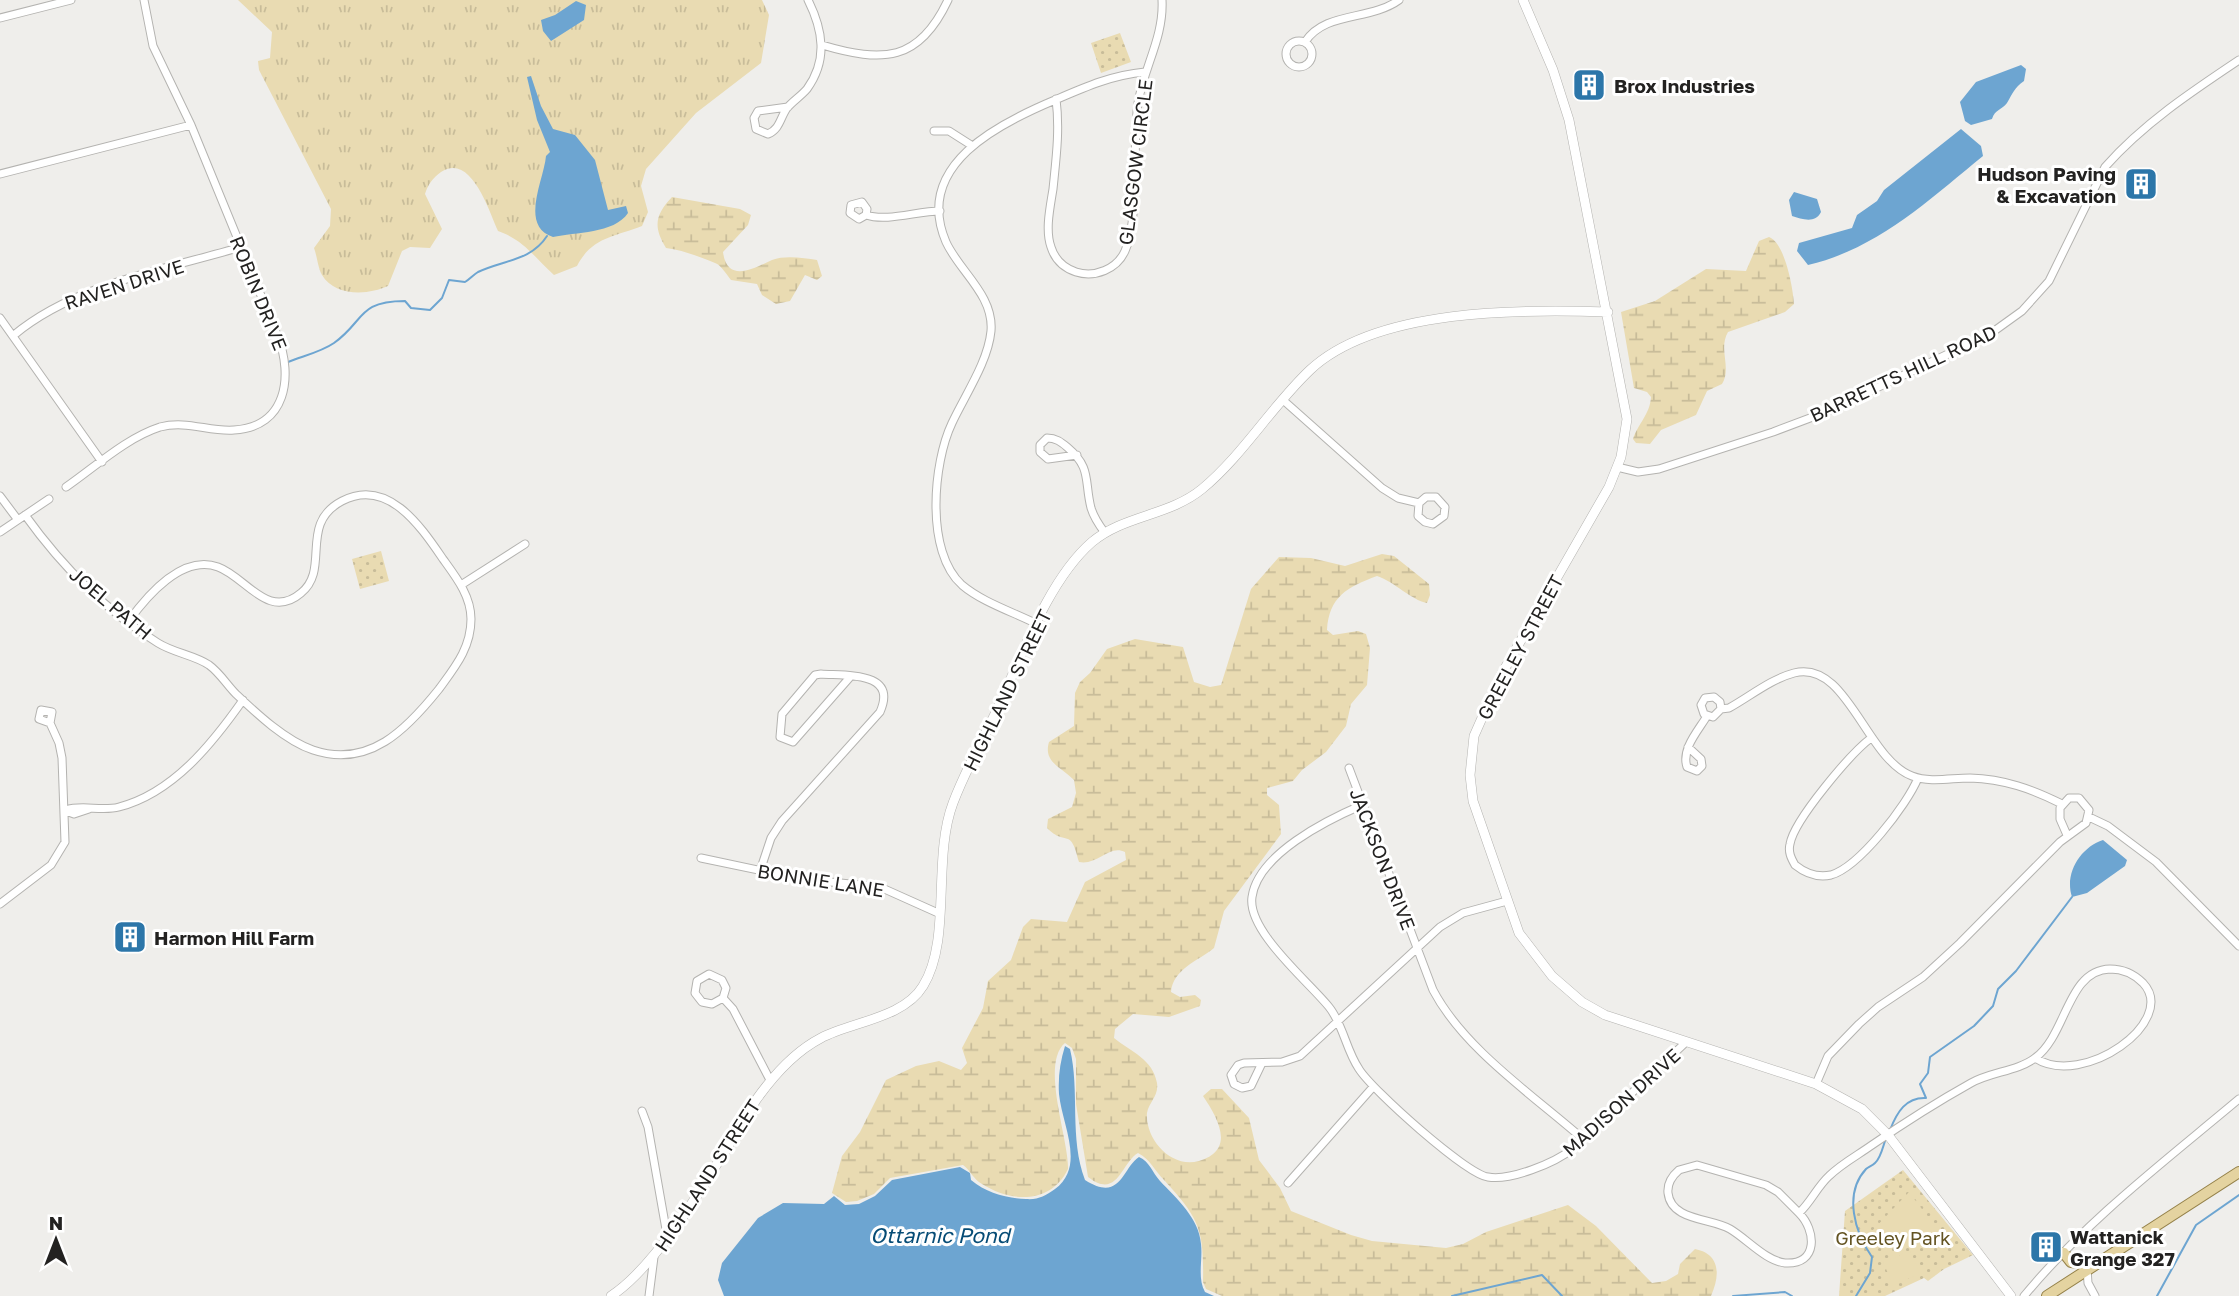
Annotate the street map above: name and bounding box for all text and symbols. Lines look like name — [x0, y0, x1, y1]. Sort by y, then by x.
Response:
building icon: Brox Industries — [1570, 66, 1608, 104]
place label: Brox Industries — [1614, 74, 1755, 97]
street label: GLASGOW CIRCLE — [1113, 78, 1157, 246]
place label: Hudson Paving & Excavation — [1977, 162, 2116, 207]
building icon: Hudson Paving & Excavation — [2122, 165, 2160, 203]
street label: ROBIN DRIVE — [226, 232, 292, 354]
street label: RAVEN DRIVE — [61, 254, 187, 314]
street label: BARRETTS HILL ROAD — [1806, 320, 2000, 426]
street label: JOEL PATH — [65, 562, 157, 644]
street label: GREELEY STREET — [1472, 570, 1568, 723]
street label: HIGHLAND STREET — [958, 605, 1056, 774]
street label: JACKSON DRIVE — [1345, 785, 1421, 933]
street label: BONNIE LANE — [756, 859, 886, 901]
building icon: Harmon Hill Farm — [111, 918, 149, 956]
place label: Harmon Hill Farm — [154, 926, 314, 949]
street label: MADISON DRIVE — [1557, 1043, 1685, 1161]
street label: HIGHLAND STREET — [649, 1094, 765, 1255]
north arrow — [21, 1205, 91, 1275]
text: N — [49, 1211, 63, 1234]
water label: Ottarnic Pond — [870, 1222, 1012, 1248]
place label: Wattanick Grange 327 — [2070, 1225, 2175, 1270]
park label: Greeley Park — [1835, 1226, 1951, 1249]
building icon: Wattanick Grange 327 — [2027, 1228, 2065, 1266]

